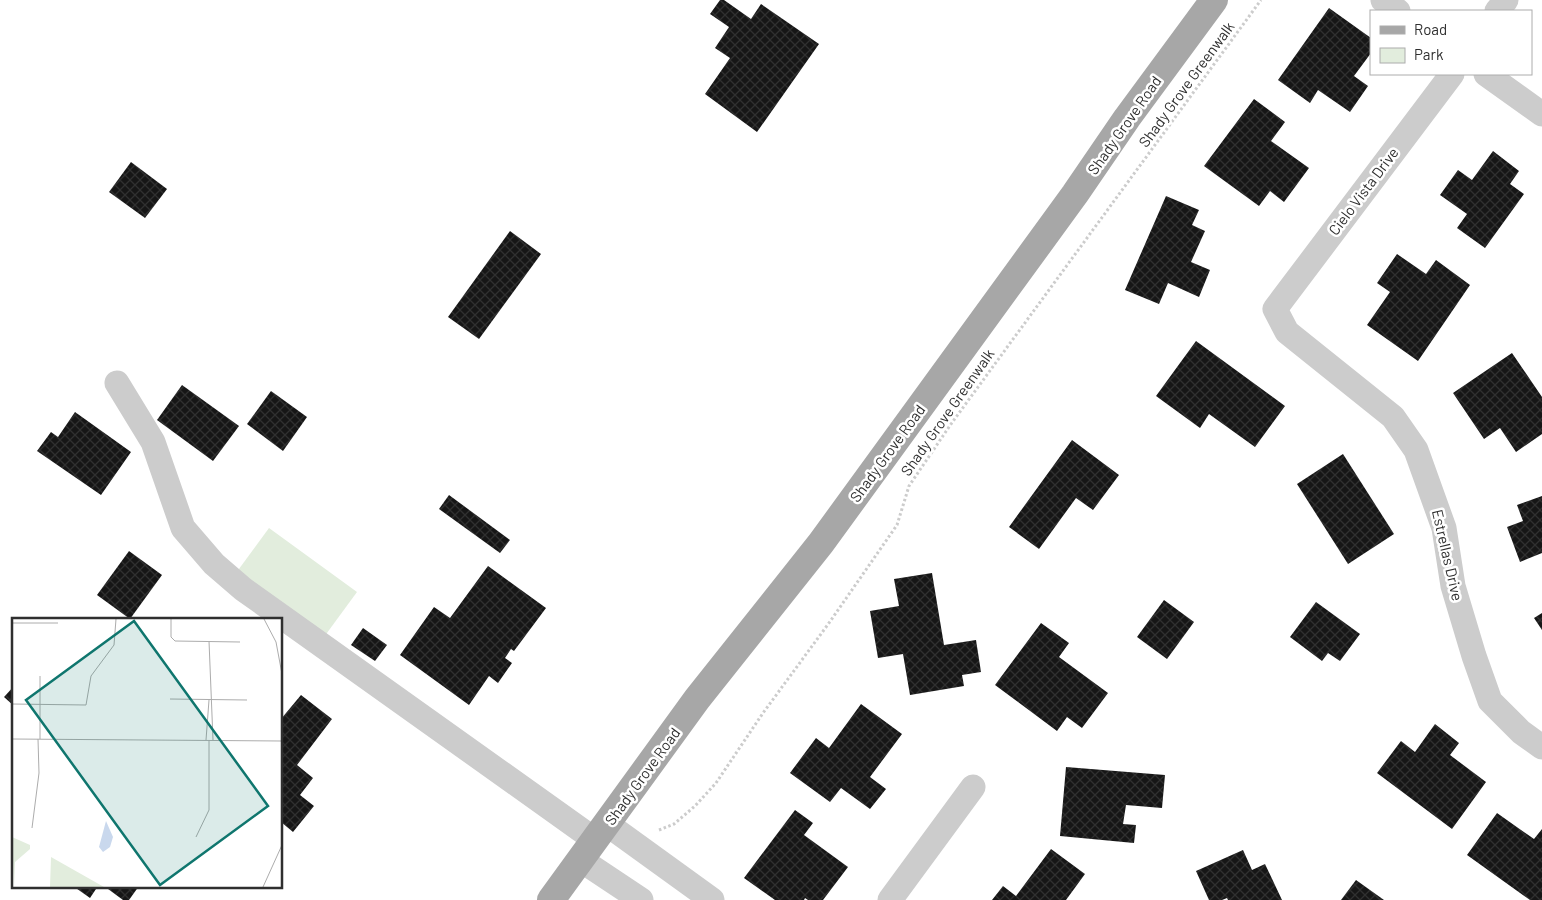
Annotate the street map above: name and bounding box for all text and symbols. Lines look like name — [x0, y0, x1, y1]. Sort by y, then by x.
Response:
legend — [1370, 10, 1532, 75]
street label: Shady Grove Greenwalk — [1134, 17, 1238, 150]
text: Road — [1414, 20, 1447, 38]
text: Park — [1414, 45, 1444, 63]
street label: Shady Grove Road — [1083, 72, 1165, 178]
street label: Cielo Vista Drive — [1324, 144, 1402, 238]
street label: Shady Grove Greenwalk — [896, 345, 998, 479]
street label: Shady Grove Road — [846, 401, 928, 505]
street label: Estrellas Drive — [1429, 508, 1467, 602]
inset map — [12, 618, 282, 888]
street label: Shady Grove Road — [601, 724, 683, 828]

